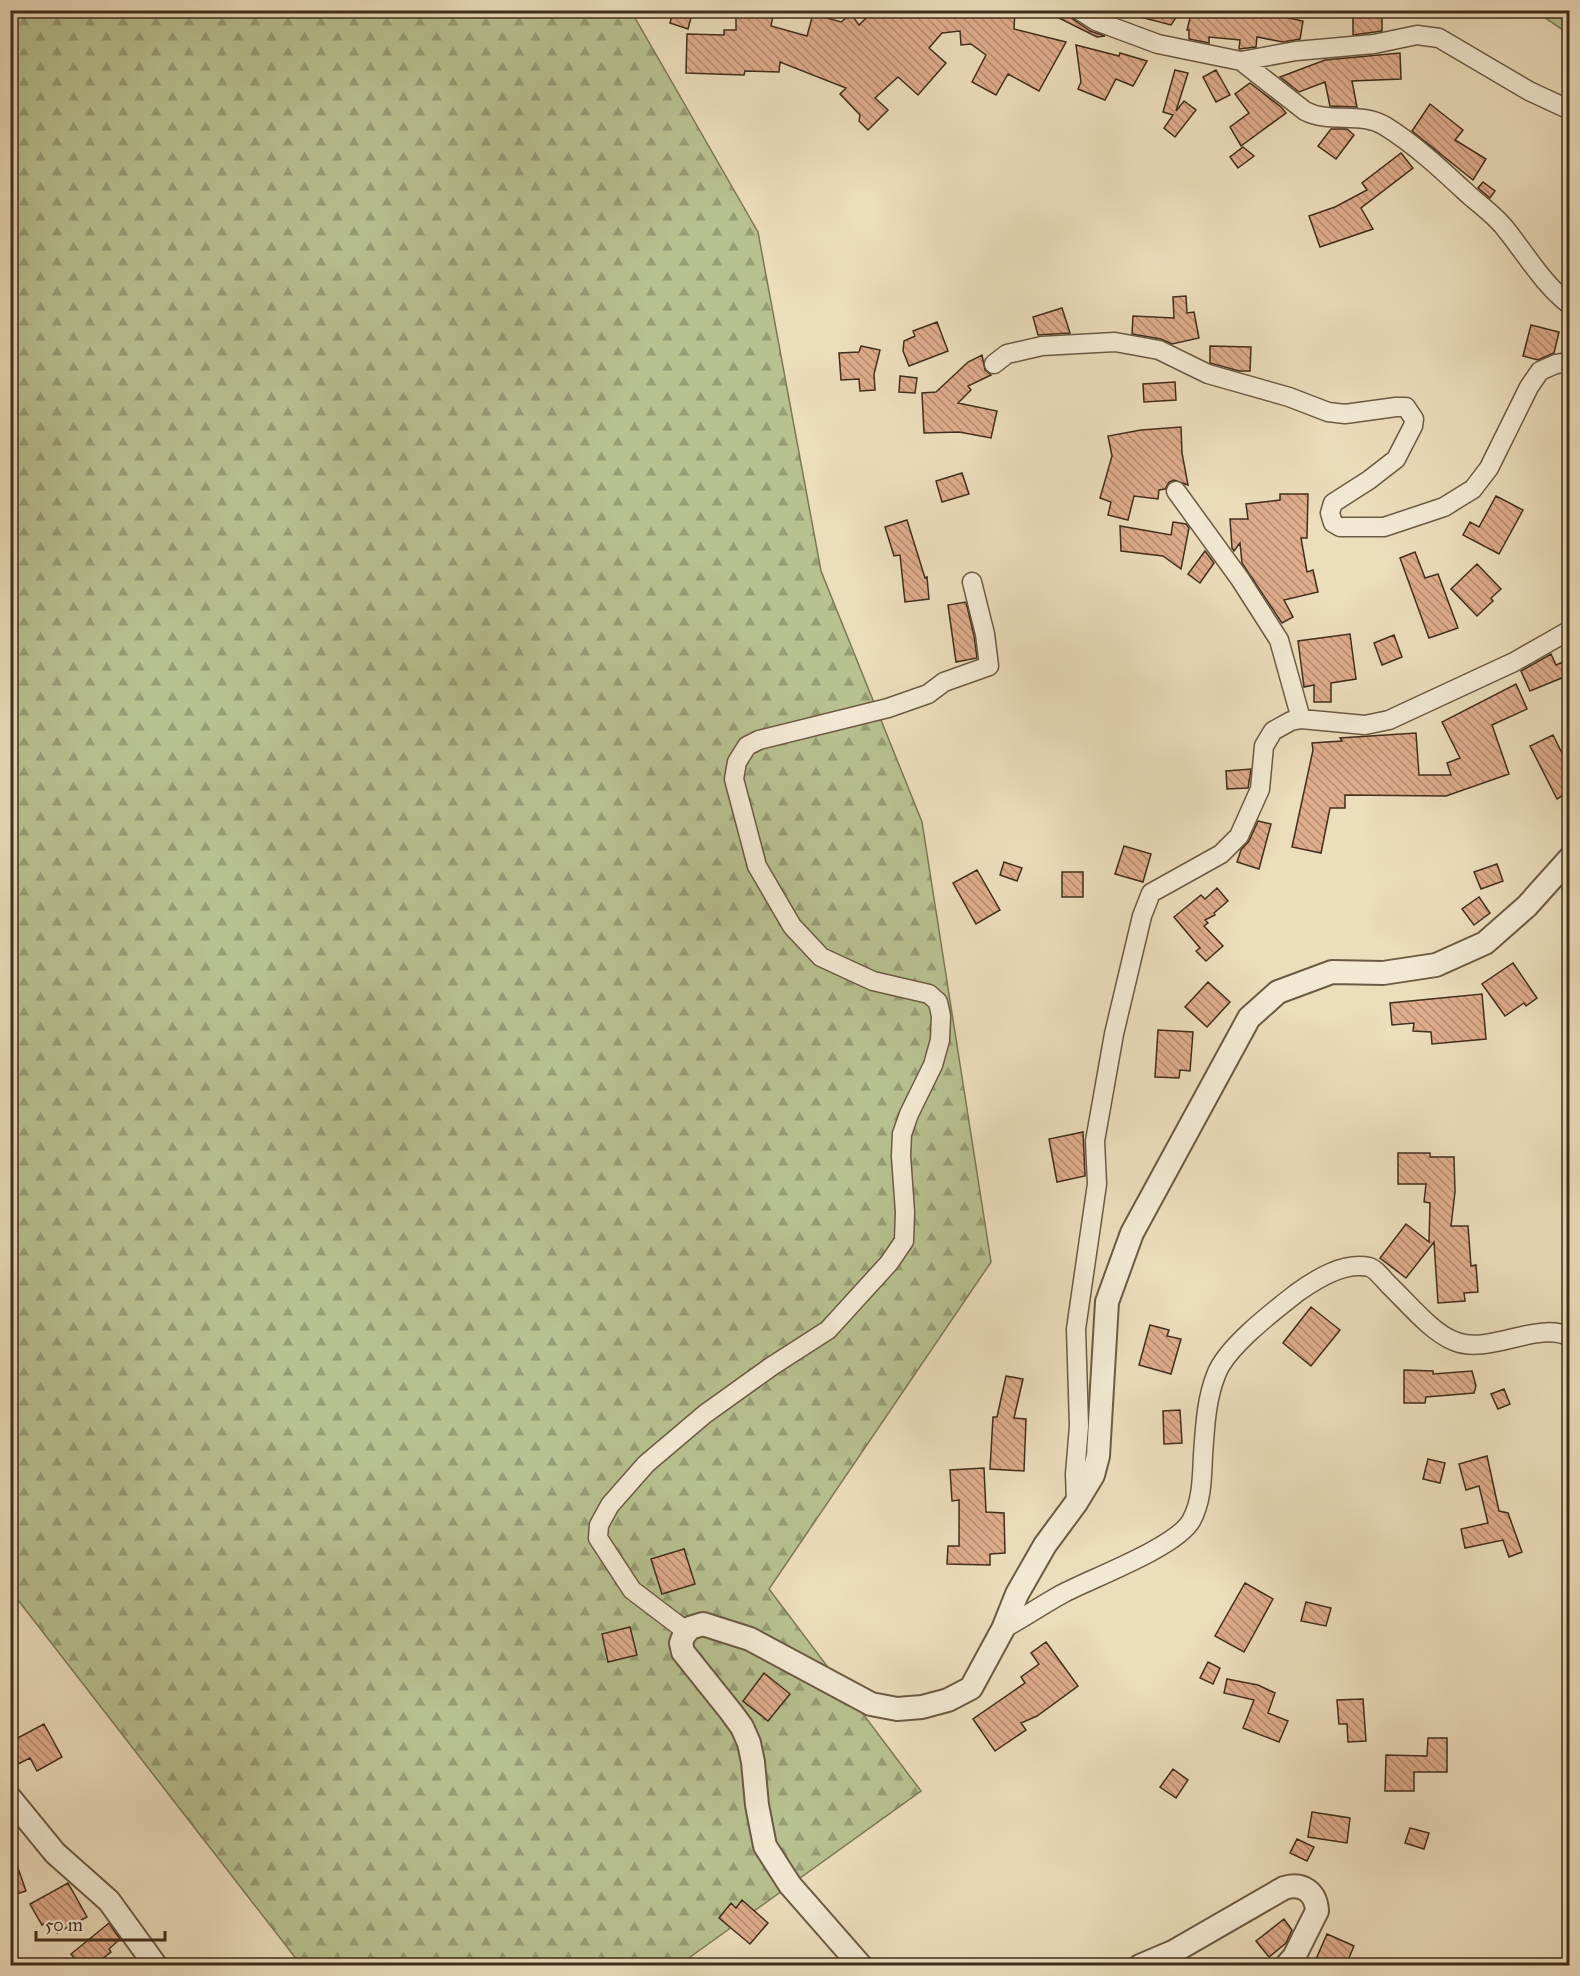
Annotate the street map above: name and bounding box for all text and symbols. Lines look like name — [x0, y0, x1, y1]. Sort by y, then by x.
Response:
scale bar — [36, 1904, 165, 1942]
text: 50 m — [45, 1914, 83, 1936]

